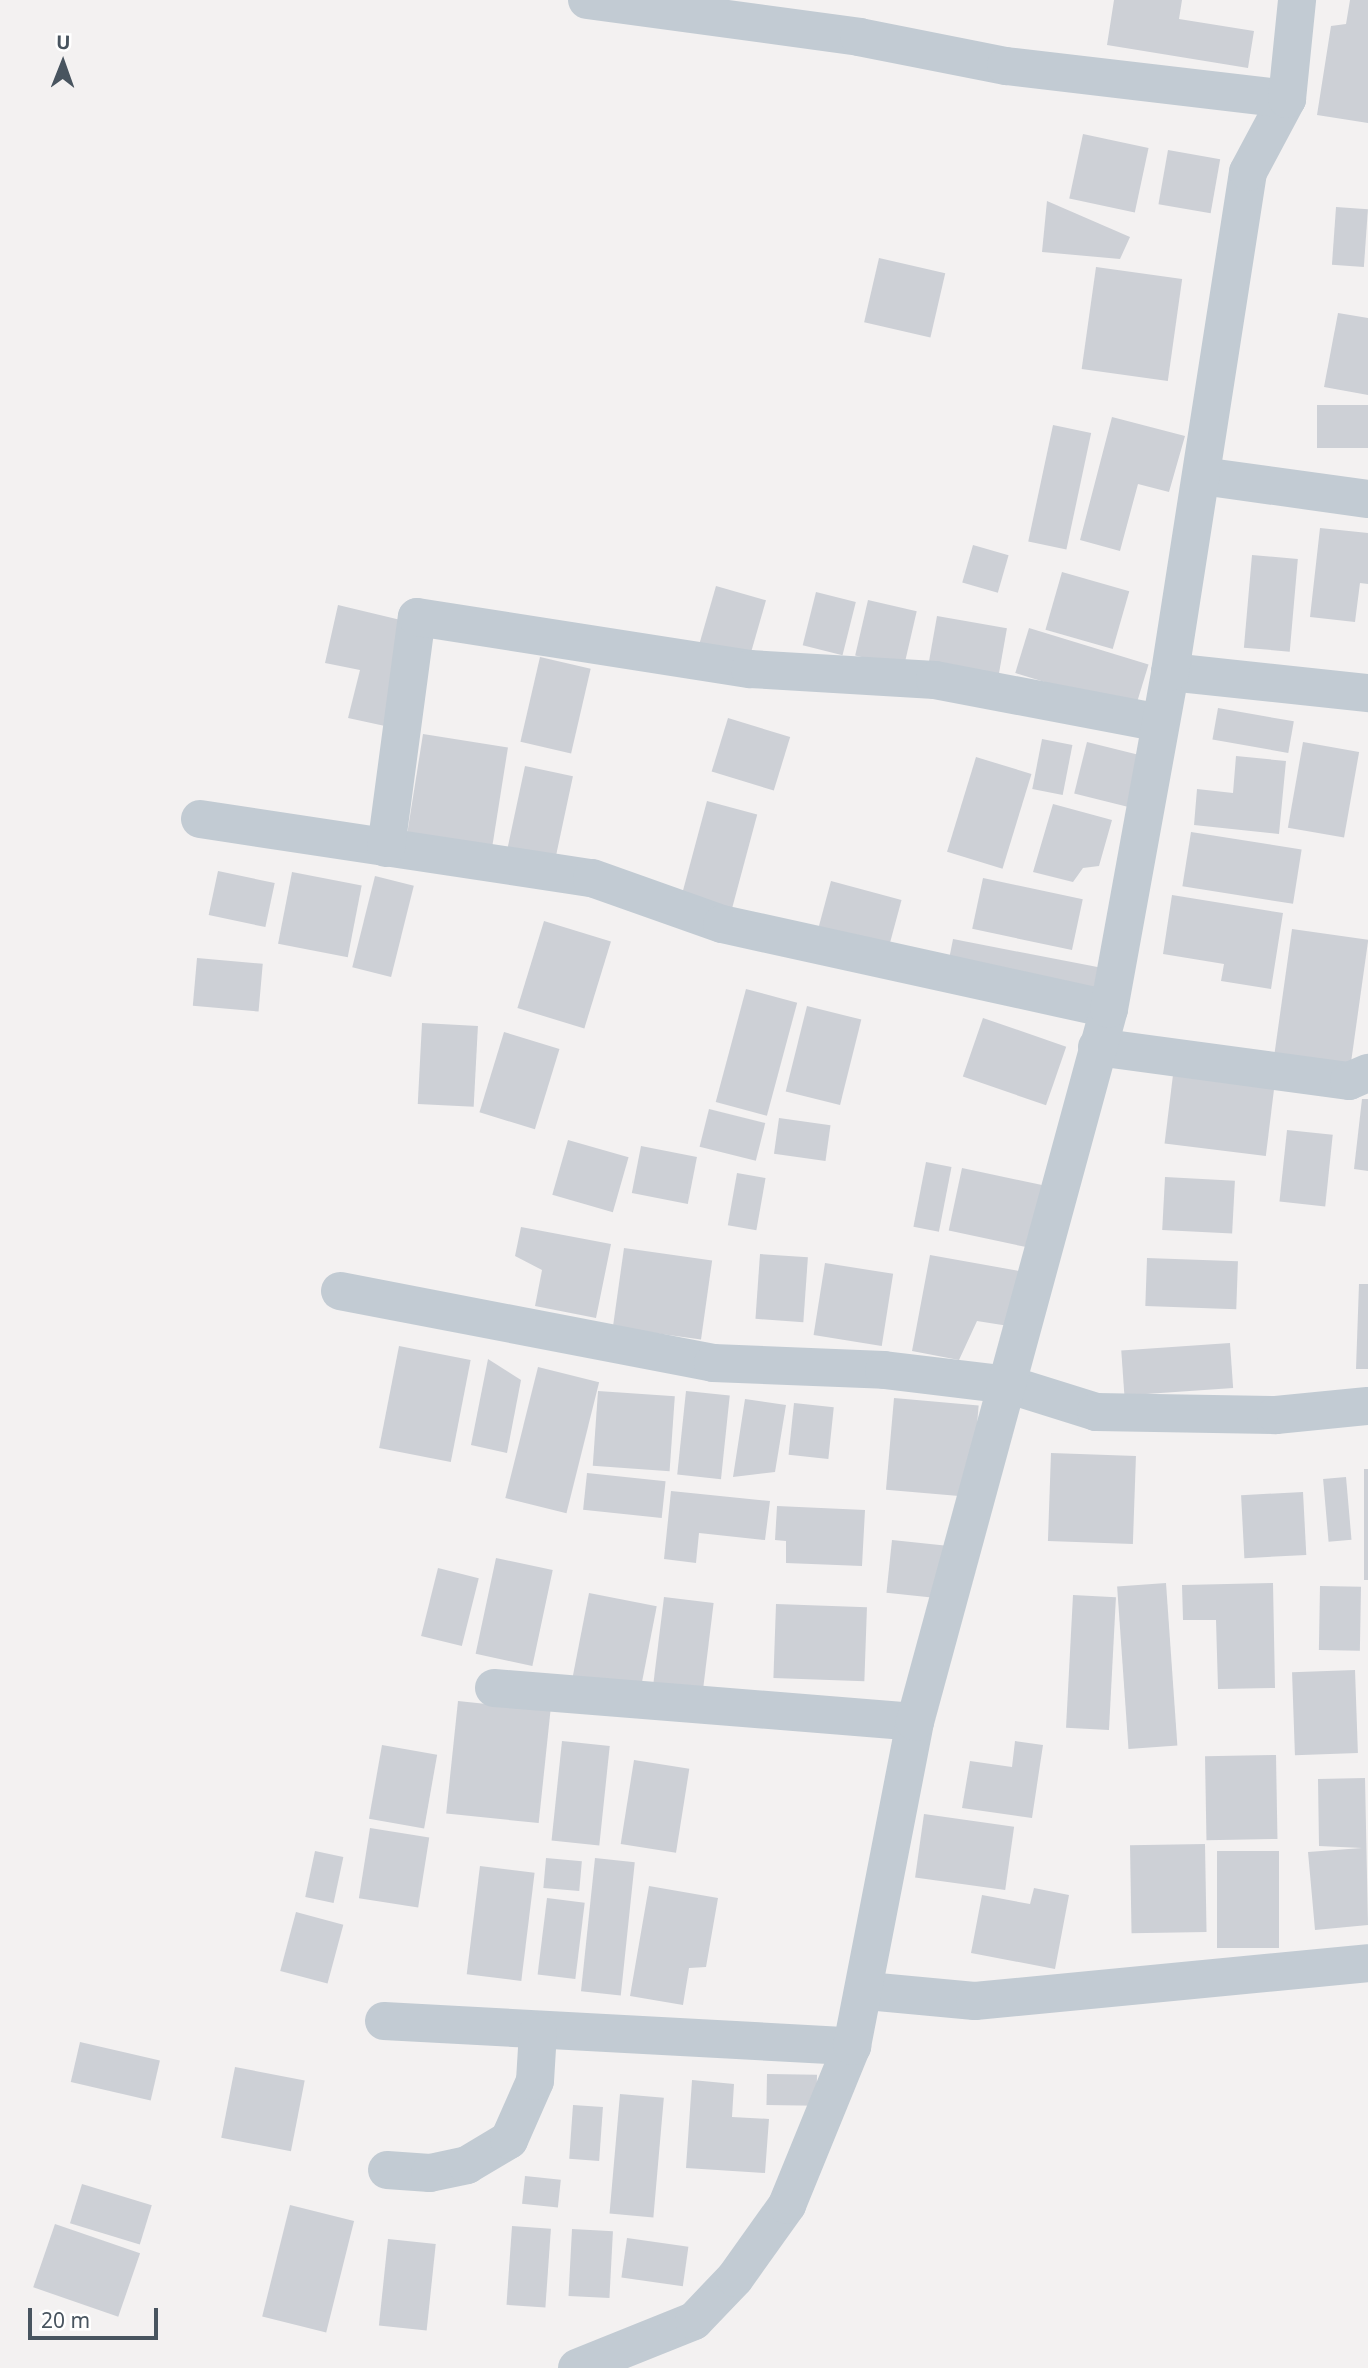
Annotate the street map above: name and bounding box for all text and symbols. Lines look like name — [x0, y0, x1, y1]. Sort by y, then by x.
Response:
north arrow — [28, 28, 98, 98]
text: U — [56, 29, 71, 55]
scale bar — [32, 2294, 161, 2338]
text: 20 m — [41, 2306, 90, 2334]

